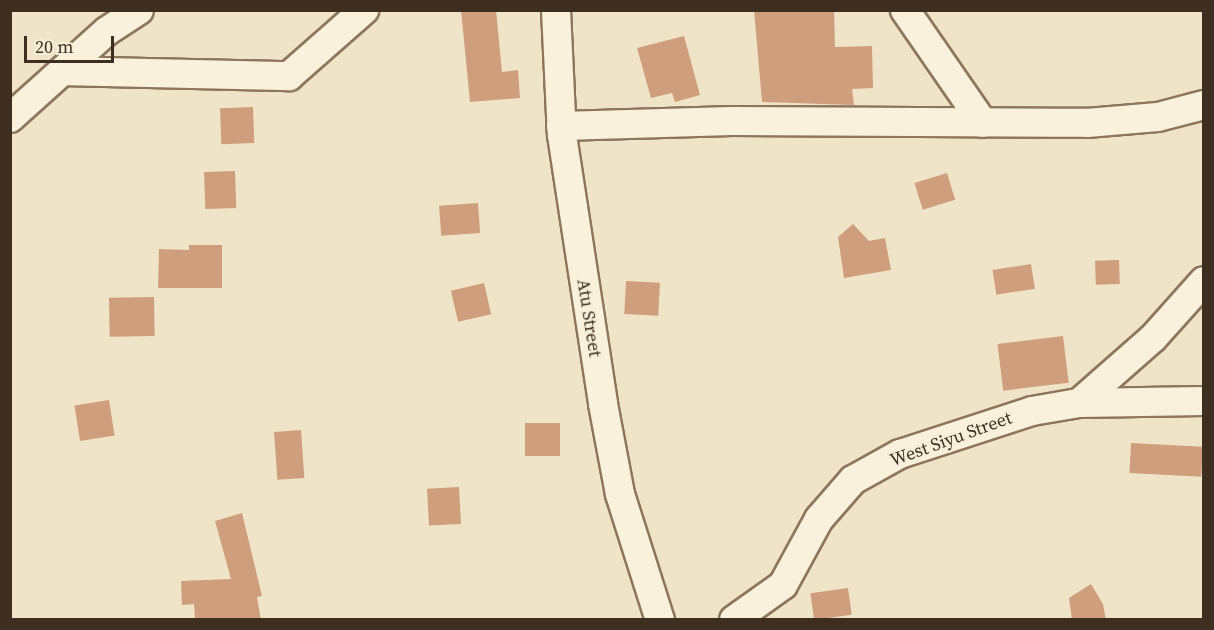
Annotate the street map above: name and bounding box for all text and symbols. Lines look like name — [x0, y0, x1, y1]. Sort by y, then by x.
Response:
scale bar — [27, 24, 117, 62]
text: 20 m — [35, 34, 73, 59]
street label: Atu Street — [572, 277, 606, 359]
street label: West Siyu Street — [887, 407, 1015, 471]

